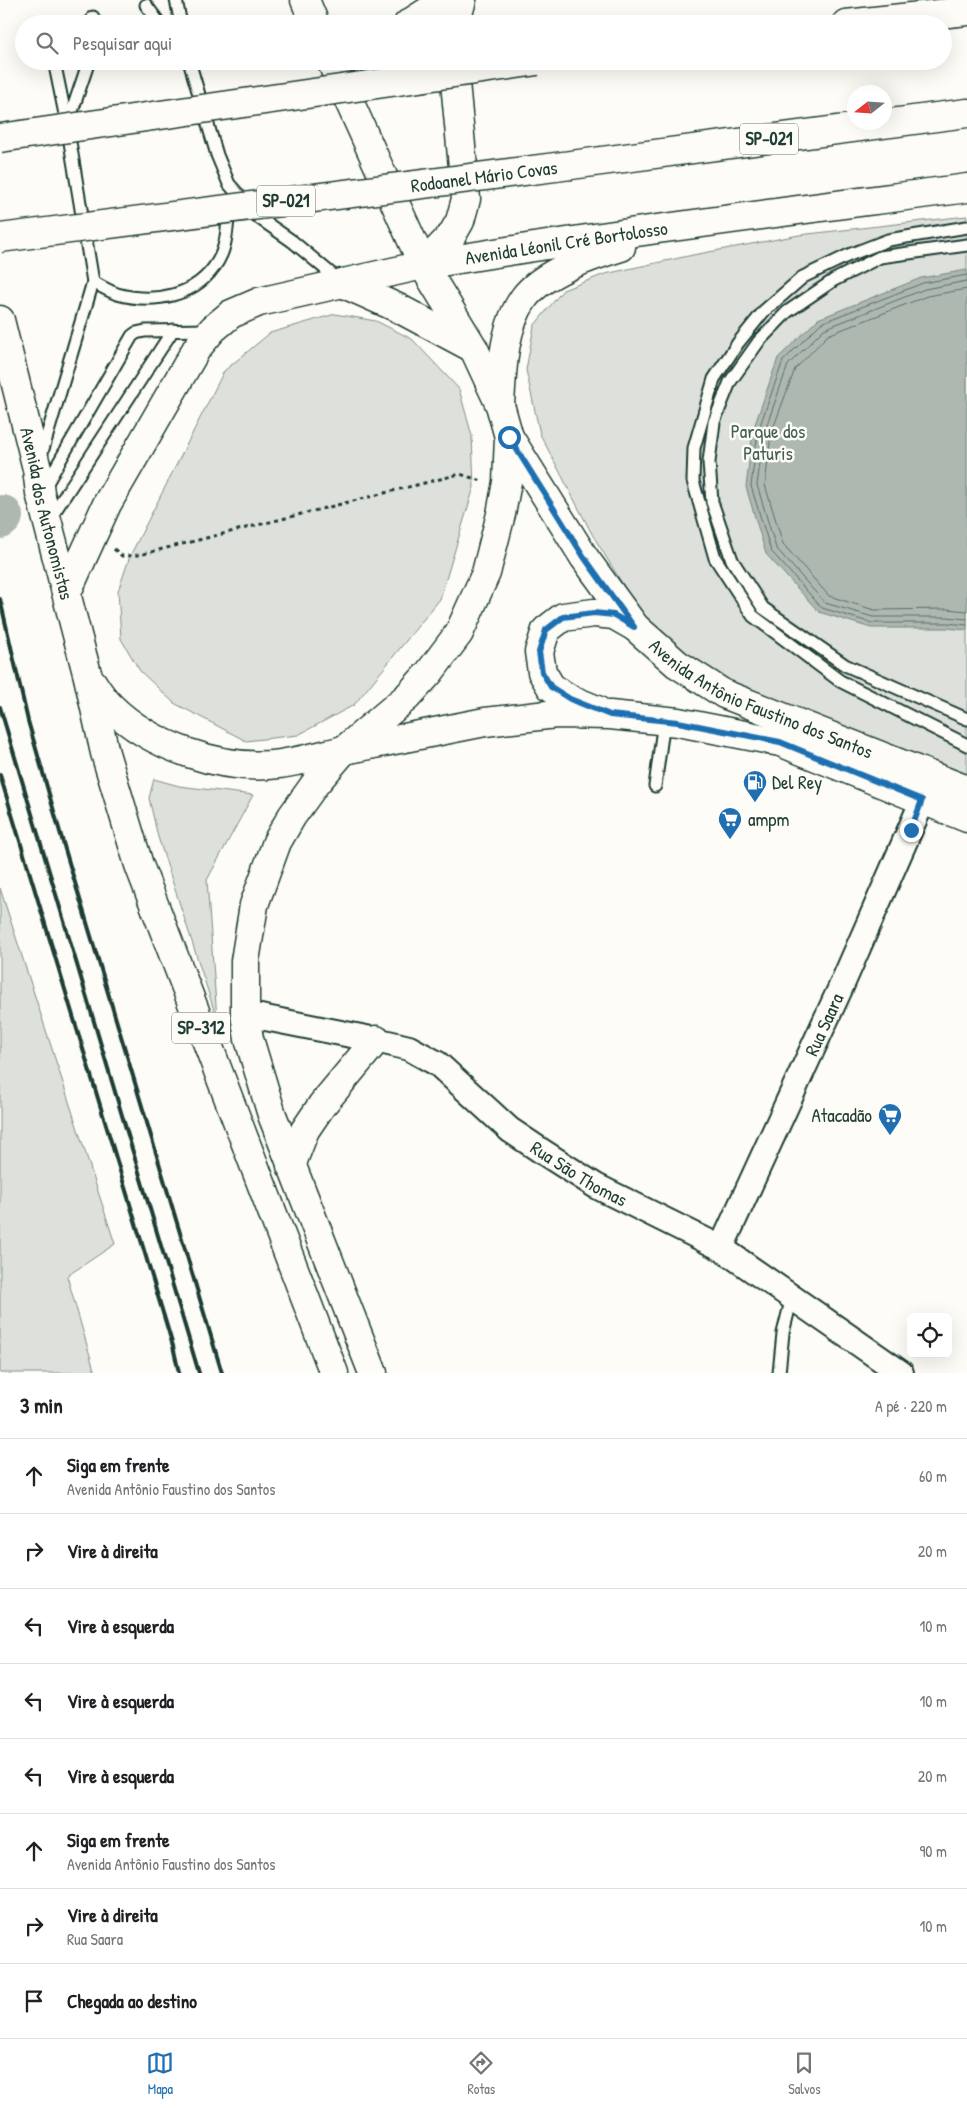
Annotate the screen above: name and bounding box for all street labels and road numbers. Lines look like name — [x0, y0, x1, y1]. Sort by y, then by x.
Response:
road number: SP-021 — [740, 124, 798, 154]
street label: Rodoanel Mário Covas — [409, 154, 559, 198]
road number: SP-021 — [257, 186, 315, 217]
street label: Avenida Léonil Cré Bortolosso — [463, 215, 670, 271]
street label: Avenida dos Autonomistas — [14, 424, 80, 602]
street label: Avenida Antônio Faustino dos Santos — [644, 632, 877, 765]
street label: Rua Saara — [798, 988, 850, 1060]
road number: SP-312 — [172, 1012, 230, 1044]
street label: Rua São Thomas — [526, 1134, 632, 1212]

